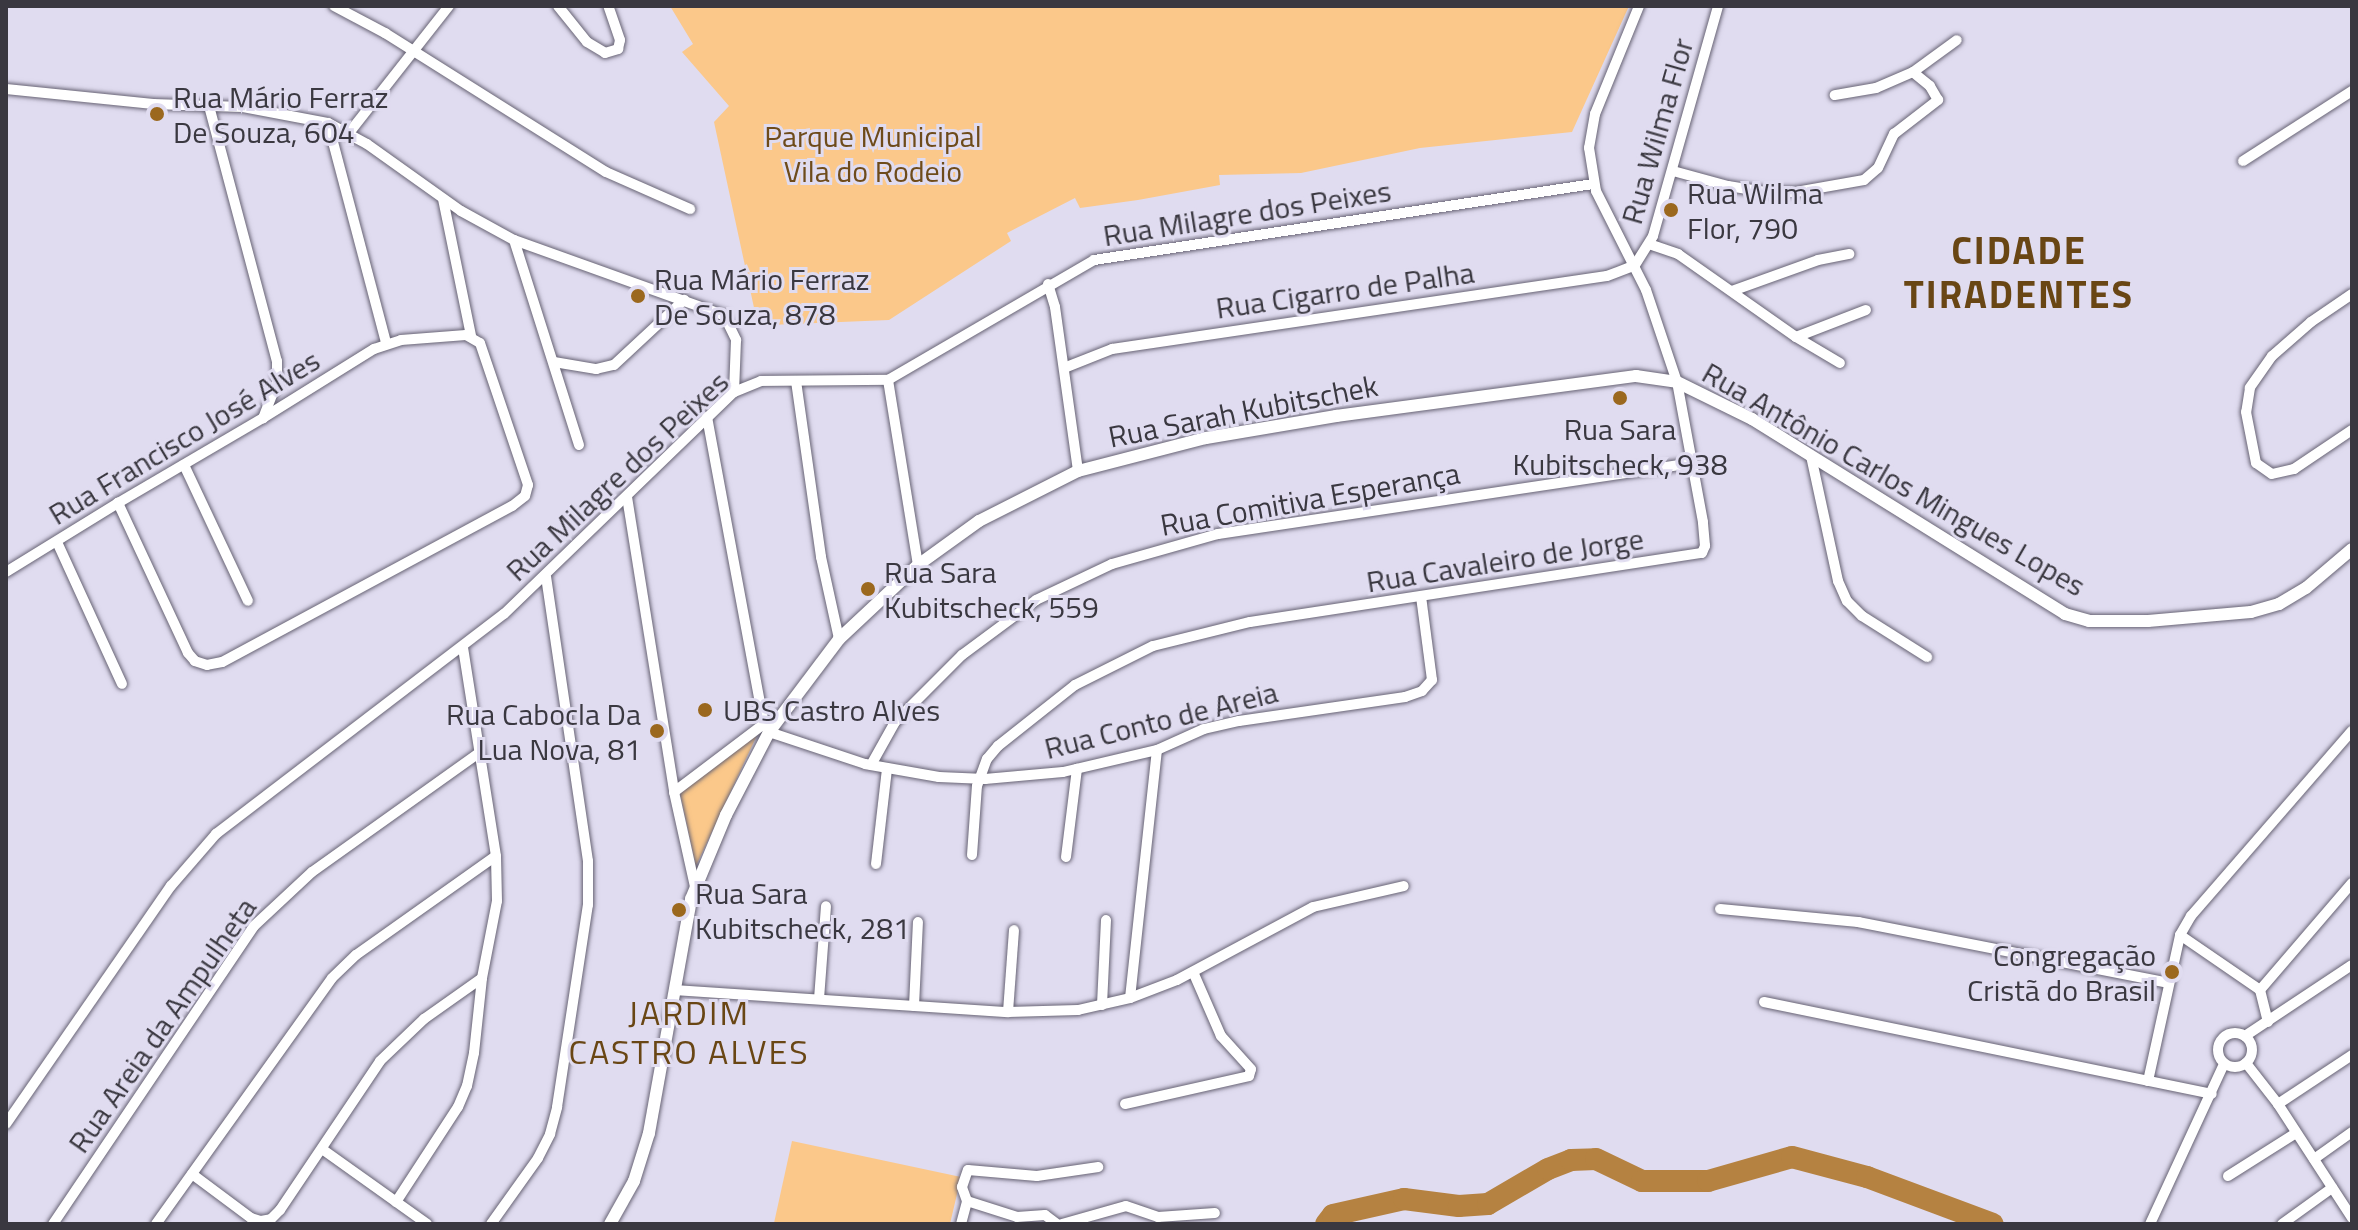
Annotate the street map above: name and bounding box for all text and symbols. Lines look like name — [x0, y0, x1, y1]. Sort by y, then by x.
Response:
street label: Rua Wilma Flor — [1613, 34, 1701, 228]
place label: Rua Mário Ferraz De Souza, 604 — [173, 79, 388, 150]
marker: Rua Mário Ferraz De Souza, 604 — [148, 105, 166, 123]
park label: Parque Municipal Vila do Rodeio — [764, 118, 982, 188]
street label: Rua Milagre dos Peixes — [1101, 172, 1393, 254]
place label: Rua Wilma Flor, 790 — [1687, 175, 1823, 246]
marker: Rua Wilma Flor, 790 — [1662, 201, 1680, 219]
district label: CIDADE TIRADENTES — [1904, 228, 2134, 318]
street label: Rua Cigarro de Palha — [1213, 254, 1477, 326]
place label: Rua Mário Ferraz De Souza, 878 — [654, 261, 869, 332]
marker: Rua Mário Ferraz De Souza, 878 — [629, 287, 647, 305]
street label: Rua Francisco José Alves — [42, 342, 326, 532]
street label: Rua Antônio Carlos Mingues Lopes — [1696, 354, 2092, 604]
street label: Rua Milagre dos Peixes — [498, 364, 736, 588]
street label: Rua Sarah Kubitschek — [1105, 367, 1381, 455]
marker: Rua Sara Kubitscheck, 938 — [1611, 389, 1629, 407]
place label: Rua Sara Kubitscheck, 938 — [1513, 411, 1727, 482]
street label: Rua Comitiva Esperança — [1157, 455, 1463, 543]
street label: Rua Cavaleiro de Jorge — [1364, 520, 1646, 600]
place label: Rua Sara Kubitscheck, 559 — [884, 554, 1099, 624]
marker: Rua Sara Kubitscheck, 559 — [859, 580, 877, 598]
street label: Rua Conto de Areia — [1041, 674, 1281, 766]
place label: UBS Castro Alves — [723, 692, 940, 728]
place label: Rua Cabocla Da Lua Nova, 81 — [446, 696, 641, 766]
marker: UBS Castro Alves — [694, 699, 716, 721]
marker: Rua Cabocla Da Lua Nova, 81 — [648, 722, 666, 740]
place label: Rua Sara Kubitscheck, 281 — [695, 875, 910, 946]
street label: Rua Areia da Ampulheta — [60, 891, 264, 1159]
marker: Rua Sara Kubitscheck, 281 — [670, 901, 688, 919]
place label: Congregação Cristã do Brasil — [1967, 937, 2156, 1008]
marker: Congregação Cristã do Brasil — [2163, 963, 2181, 981]
district label: JARDIM CASTRO ALVES — [568, 992, 810, 1072]

